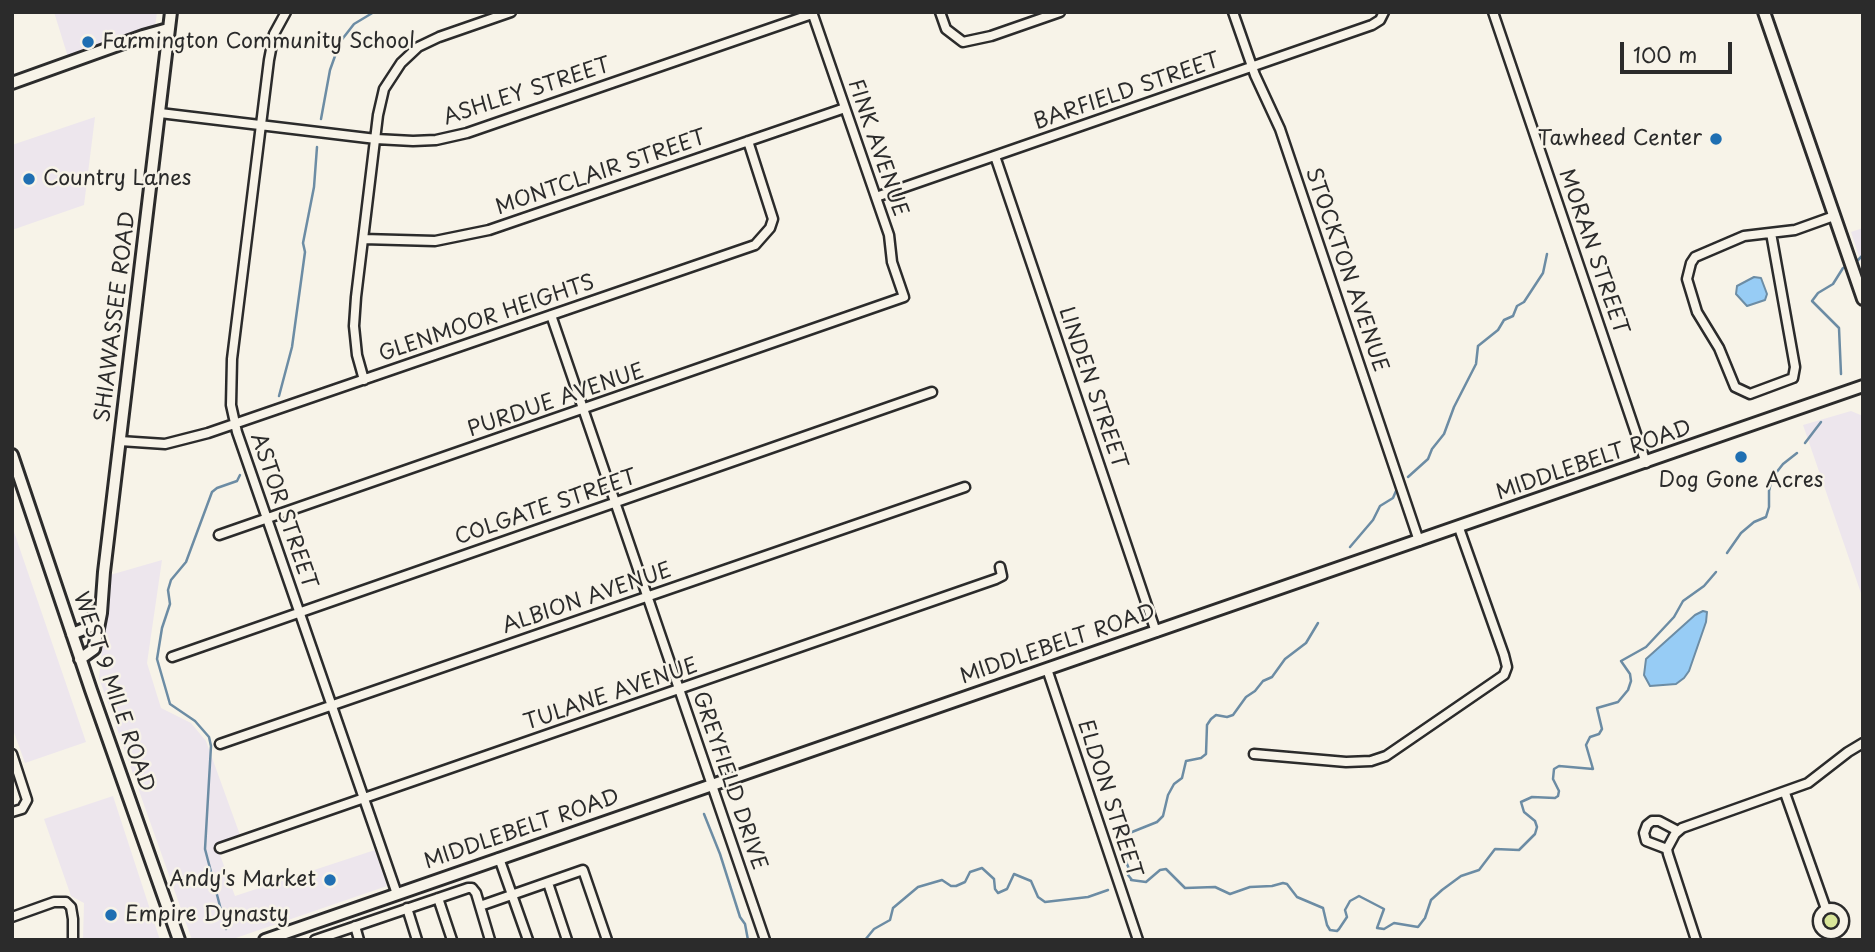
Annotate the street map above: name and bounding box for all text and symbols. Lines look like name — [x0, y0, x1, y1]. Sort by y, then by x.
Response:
scale bar — [1623, 28, 1735, 72]
place label: Farmington Community School — [102, 29, 415, 55]
marker: Farmington Community School — [80, 34, 96, 50]
text: 100 m — [1633, 38, 1697, 70]
street label: BARFIELD STREET — [1031, 48, 1223, 136]
street label: ASHLEY STREET — [440, 53, 614, 131]
street label: FINK AVENUE — [842, 76, 912, 220]
street label: MONTCLAIR STREET — [492, 125, 710, 221]
place label: Tawheed Center — [1538, 126, 1702, 152]
marker: Tawheed Center — [1708, 131, 1724, 147]
street label: STOCKTON AVENUE — [1299, 165, 1393, 375]
place label: Country Lanes — [43, 166, 191, 192]
street label: MORAN STREET — [1553, 166, 1633, 338]
marker: Country Lanes — [21, 171, 37, 187]
street label: SHIAWASSEE ROAD — [91, 210, 141, 424]
street label: GLENMOOR HEIGHTS — [376, 270, 598, 368]
street label: LINDEN STREET — [1053, 304, 1131, 472]
street label: PURDUE AVENUE — [464, 359, 648, 443]
street label: MIDDLEBELT ROAD — [1493, 416, 1695, 506]
street label: ASTOR STREET — [245, 430, 321, 592]
marker: Dog Gone Acres — [1733, 449, 1749, 465]
street label: COLGATE STREET — [452, 465, 640, 551]
place label: Dog Gone Acres — [1659, 468, 1823, 494]
street label: ALBION AVENUE — [499, 558, 675, 640]
street label: WEST 9 MILE ROAD — [67, 589, 159, 795]
street label: MIDDLEBELT ROAD — [957, 600, 1159, 690]
street label: TULANE AVENUE — [521, 653, 701, 737]
street label: GREYFIELD DRIVE — [687, 688, 771, 874]
street label: ELDON STREET — [1072, 717, 1146, 881]
street label: MIDDLEBELT ROAD — [421, 785, 623, 875]
place label: Andy's Market — [169, 867, 316, 893]
marker: Andy's Market — [322, 872, 338, 888]
place label: Empire Dynasty — [125, 902, 289, 928]
marker: Empire Dynasty — [103, 907, 119, 923]

